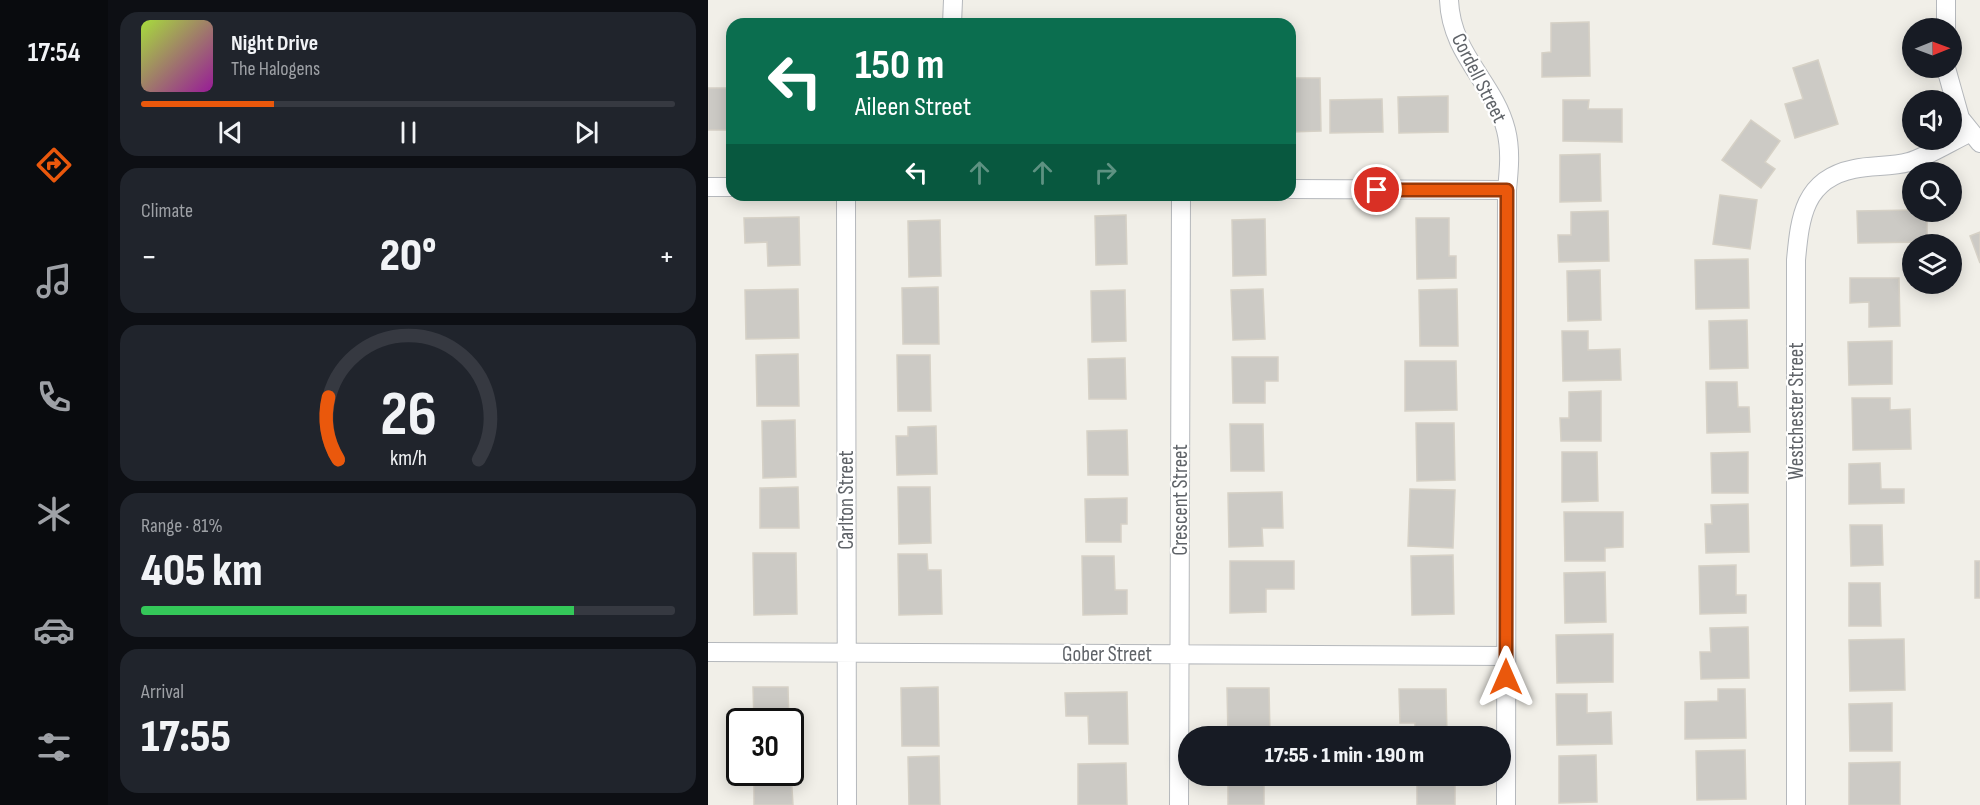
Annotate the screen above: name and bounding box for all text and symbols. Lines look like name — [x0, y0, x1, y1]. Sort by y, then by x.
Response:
north arrow — [1902, 18, 1962, 78]
map controls — [1902, 18, 1962, 294]
street label: Cordell Street — [1446, 29, 1512, 127]
text: Night Drive — [231, 30, 318, 57]
text: 17:54 — [28, 37, 80, 69]
text: 150 m — [855, 40, 944, 91]
icon: left — [756, 42, 834, 120]
text: The Halogens — [231, 57, 320, 81]
button: sound — [1902, 90, 1962, 150]
text: Aileen Street — [855, 91, 971, 123]
icon: previous — [214, 116, 247, 149]
icon: pause — [392, 116, 425, 149]
icon: next — [570, 116, 603, 149]
icon: directions — [33, 144, 75, 186]
icon: left — [900, 156, 933, 189]
icon: ahead — [963, 156, 996, 189]
icon: ahead — [1026, 156, 1059, 189]
icon: right — [1089, 156, 1122, 189]
button: search — [1902, 162, 1962, 222]
pin — [1351, 164, 1402, 215]
icon: arrive — [1360, 173, 1393, 206]
text: Climate — [141, 199, 193, 223]
text: 20° — [380, 229, 436, 284]
button: layers — [1902, 234, 1962, 294]
text: − — [141, 237, 157, 277]
text: + — [659, 237, 675, 277]
icon: music — [33, 260, 75, 302]
street label: Westchester Street — [1784, 342, 1809, 480]
icon: phone — [33, 376, 75, 418]
text: 26 — [380, 378, 436, 453]
street label: Crescent Street — [1168, 444, 1193, 556]
text: km/h — [389, 446, 427, 471]
street label: Carlton Street — [834, 450, 859, 550]
icon: climate — [33, 493, 75, 535]
text: Range · 81% — [141, 514, 223, 538]
text: 405 km — [141, 544, 262, 599]
icon: car — [33, 609, 75, 651]
street label: Gober Street — [1062, 642, 1152, 667]
position arrow — [1474, 645, 1538, 709]
text: Arrival — [141, 680, 184, 704]
speed limit sign: 30 — [726, 708, 804, 786]
text: 17:55 — [141, 710, 231, 765]
icon: filters — [33, 726, 75, 768]
text: 17:55 · 1 min · 190 m — [1265, 742, 1424, 769]

